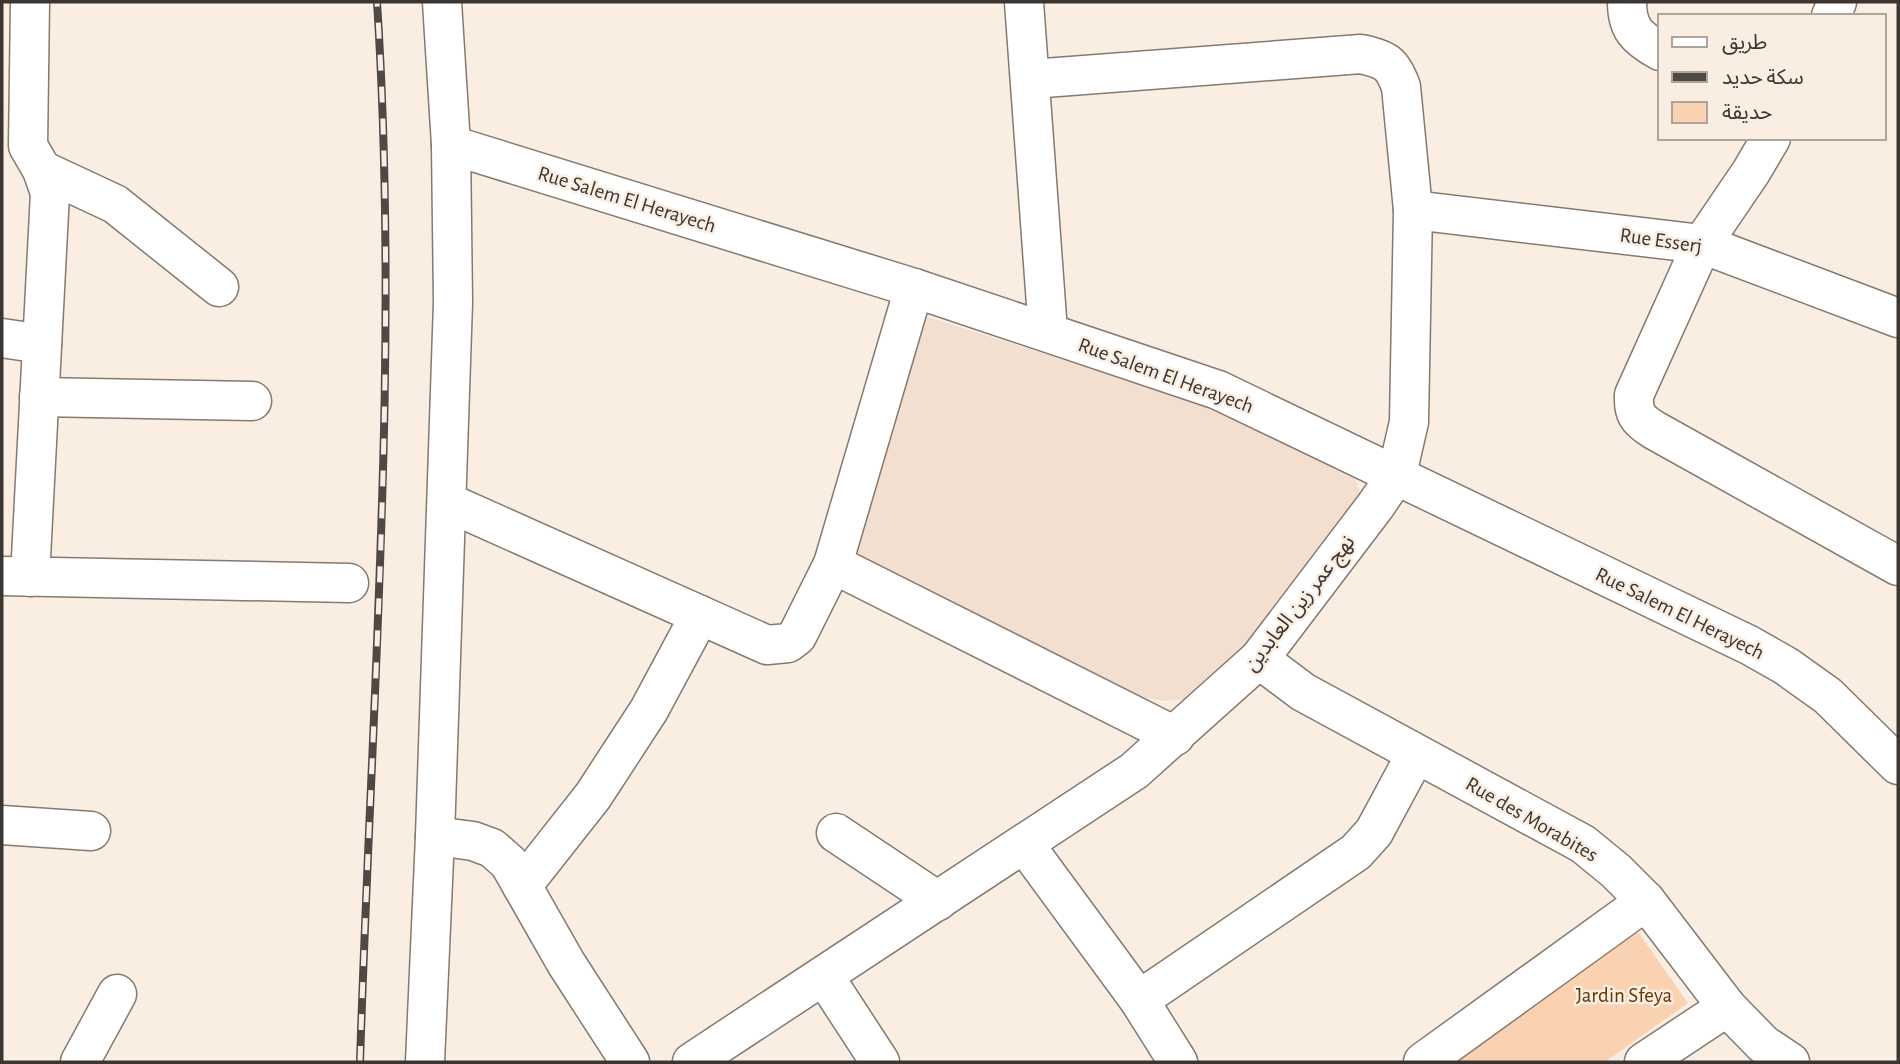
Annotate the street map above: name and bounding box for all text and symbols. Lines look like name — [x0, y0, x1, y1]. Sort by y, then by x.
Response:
legend — [1658, 14, 1886, 140]
text: طريق — [1722, 32, 1767, 55]
text: سكة حديد — [1722, 67, 1804, 88]
text: حديقة — [1722, 102, 1772, 123]
street label: Rue Salem El Herayech — [535, 162, 718, 237]
street label: Rue Esserj — [1618, 224, 1703, 257]
street label: Rue Salem El Herayech — [1075, 334, 1256, 417]
street label: نهج عمر زين العابدين — [1240, 531, 1362, 678]
street label: Rue Salem El Herayech — [1592, 563, 1768, 663]
street label: Rue des Morabites — [1462, 773, 1602, 866]
park label: Jardin Sfeya — [1576, 985, 1673, 1006]

